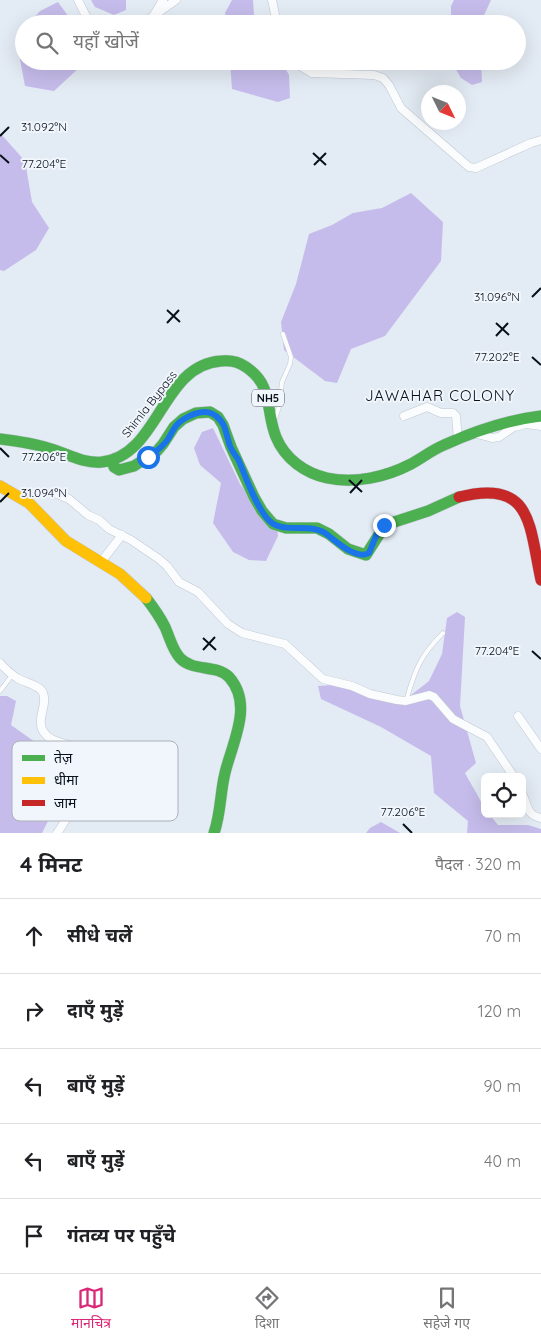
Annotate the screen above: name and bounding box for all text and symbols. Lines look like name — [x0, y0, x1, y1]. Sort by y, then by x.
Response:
search box — [15, 15, 526, 70]
icon: search — [33, 29, 61, 57]
text: यहाँ खोजें — [73, 29, 139, 53]
north arrow — [421, 85, 466, 130]
text: 31.092°N — [21, 119, 67, 134]
text: 77.204°E — [22, 156, 67, 171]
text: 31.096°N — [474, 289, 520, 304]
text: 77.202°E — [475, 349, 520, 364]
street label: Shimla Bypass — [118, 367, 180, 440]
district label: JAWAHAR COLONY — [365, 386, 515, 405]
road number: NH5 — [252, 389, 284, 406]
route start — [137, 446, 160, 469]
text: 77.206°E — [22, 449, 67, 464]
text: 31.094°N — [21, 485, 67, 500]
route end — [373, 514, 396, 537]
text: 77.204°E — [475, 643, 520, 658]
legend — [12, 741, 178, 821]
text: तेज़ — [54, 749, 73, 767]
text: धीमा — [54, 771, 79, 789]
map controls — [481, 773, 526, 818]
button: locate — [481, 773, 526, 818]
text: जाम — [54, 794, 77, 812]
text: 77.206°E — [381, 804, 426, 819]
text: 4 मिनट — [20, 851, 82, 877]
text: पैदल · 320 m — [435, 854, 521, 874]
icon: ahead — [20, 922, 48, 950]
text: सीधे चलें — [67, 923, 132, 947]
text: 70 m — [484, 926, 521, 946]
icon: right — [20, 997, 48, 1025]
text: दाएँ मुड़ें — [67, 998, 123, 1022]
text: 120 m — [478, 1001, 521, 1021]
icon: left — [20, 1072, 48, 1100]
text: बाएँ मुड़ें — [67, 1073, 124, 1097]
text: 90 m — [484, 1076, 521, 1096]
icon: left — [20, 1147, 48, 1175]
text: बाएँ मुड़ें — [67, 1148, 124, 1172]
text: 40 m — [484, 1151, 521, 1171]
icon: arrive — [20, 1222, 48, 1250]
text: गंतव्य पर पहुँचे — [67, 1223, 175, 1247]
tab: मानचित्र — [71, 1284, 111, 1334]
tab: दिशा — [253, 1284, 281, 1334]
tab: सहेजे गए — [423, 1284, 470, 1334]

